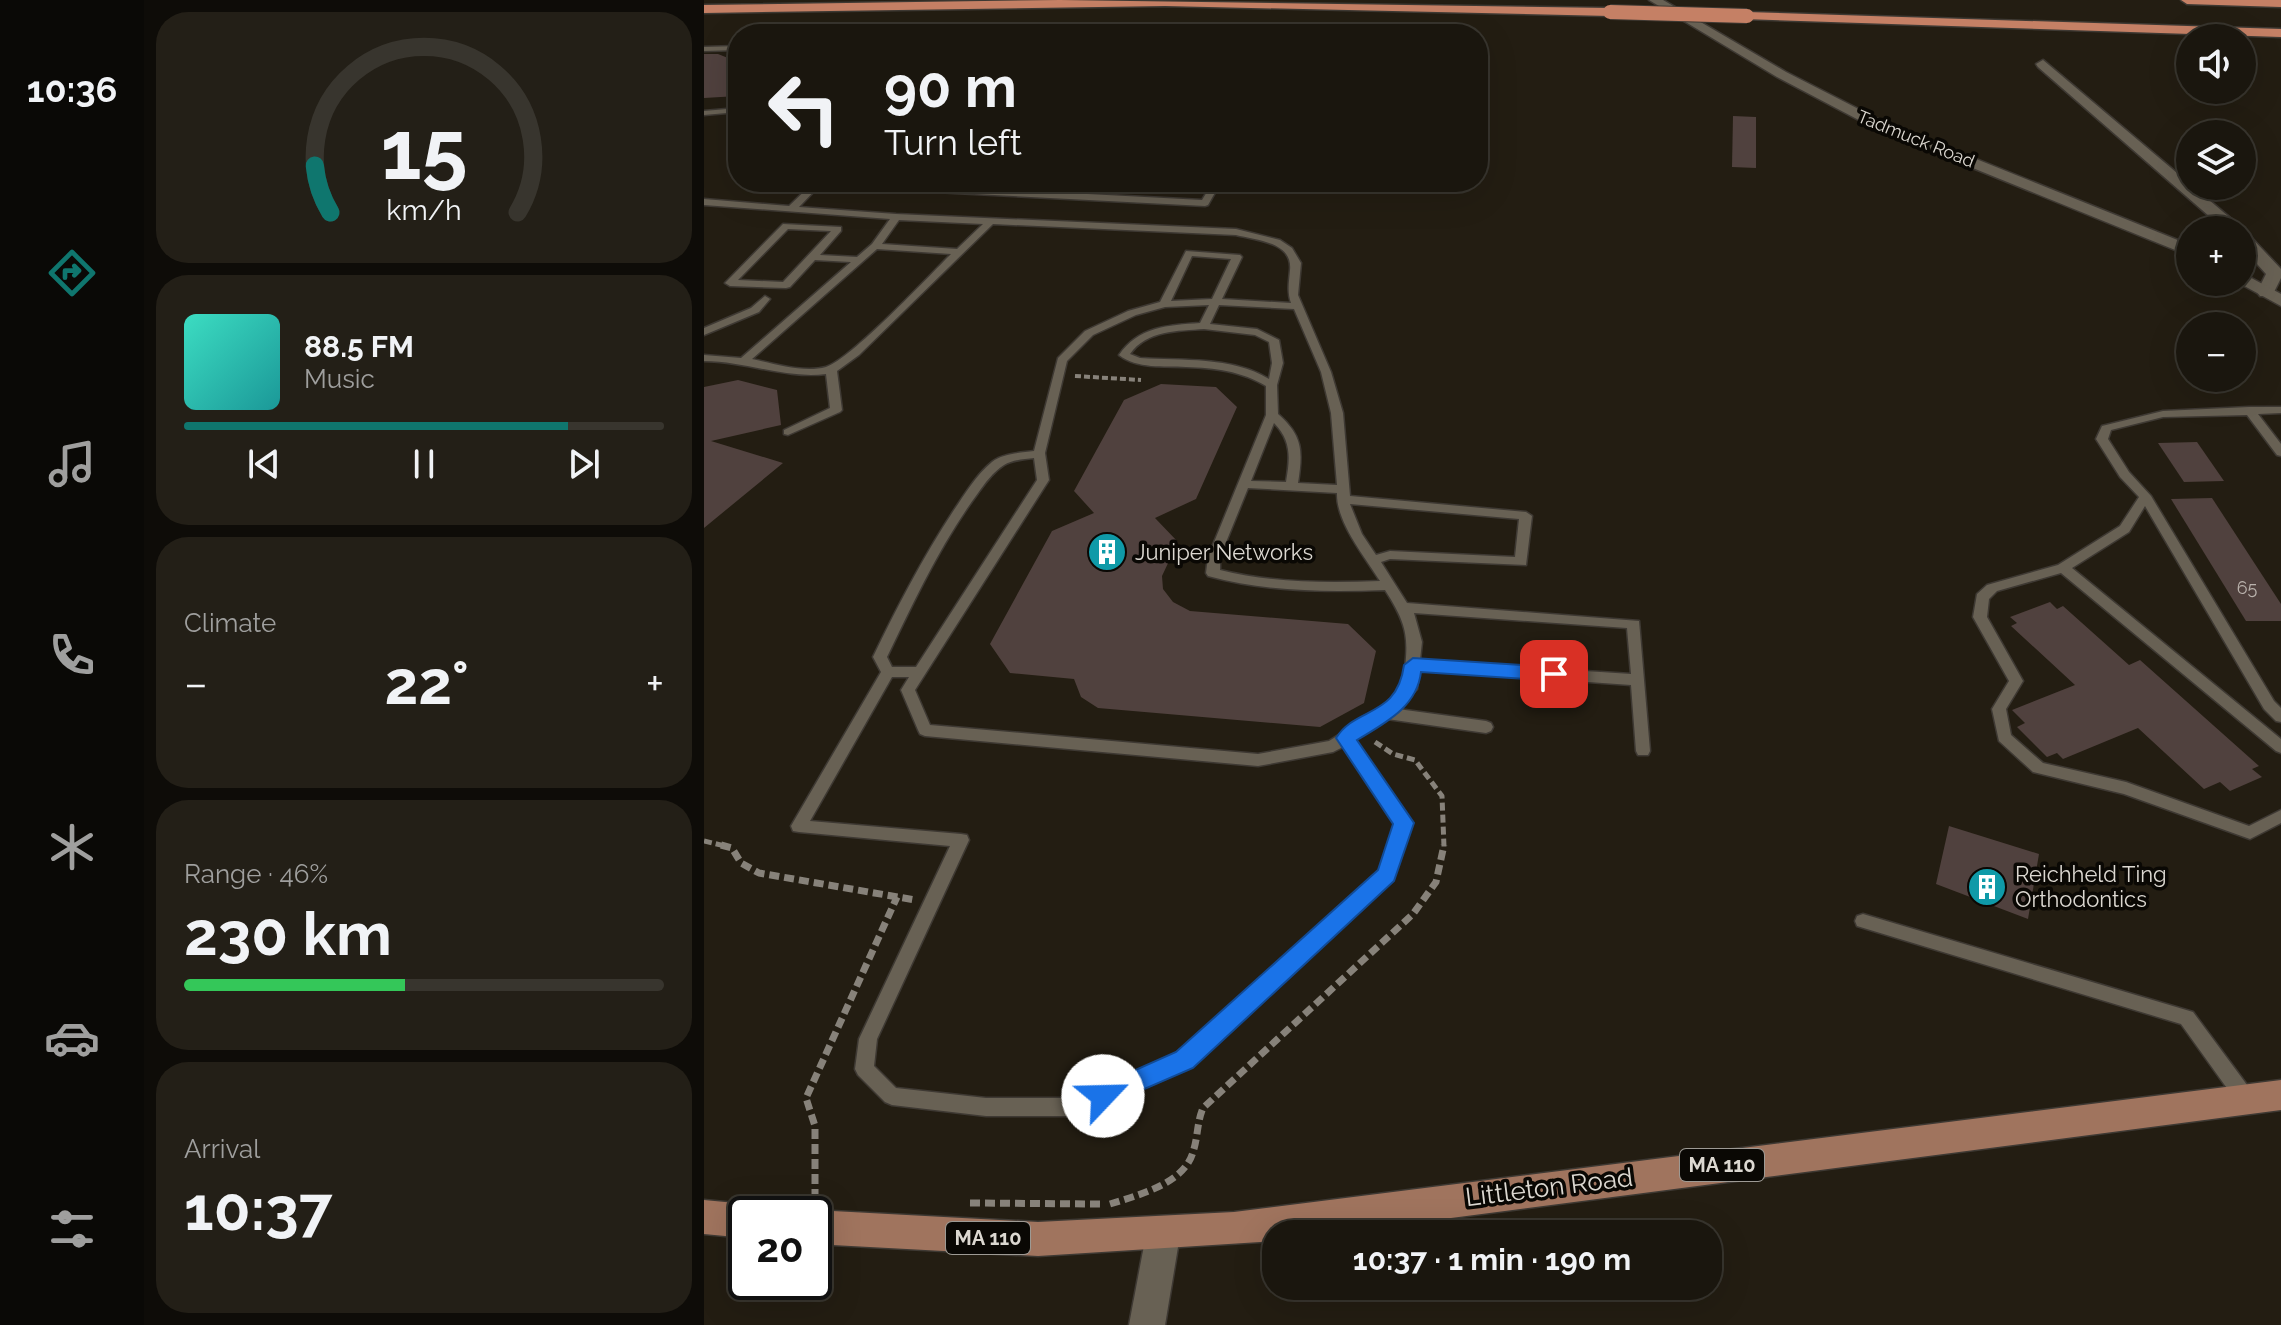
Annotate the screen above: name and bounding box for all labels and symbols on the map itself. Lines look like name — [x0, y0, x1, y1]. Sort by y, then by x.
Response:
street label: Tadmuck Road — [1855, 105, 1978, 172]
building icon: Juniper Networks — [1086, 531, 1128, 573]
place label: Juniper Networks — [1135, 539, 1313, 565]
house number: 65 — [2237, 577, 2258, 598]
pin — [1520, 640, 1588, 708]
place label: Reichheld Ting Orthodontics — [2015, 861, 2167, 912]
building icon: Reichheld Ting Orthodontics — [1966, 866, 2008, 908]
position arrow — [1061, 1054, 1145, 1138]
road number: MA 110 — [1680, 1149, 1764, 1181]
street label: Littleton Road — [1464, 1162, 1634, 1212]
speed limit sign: 20 — [728, 1196, 832, 1300]
road number: MA 110 — [946, 1222, 1030, 1254]

